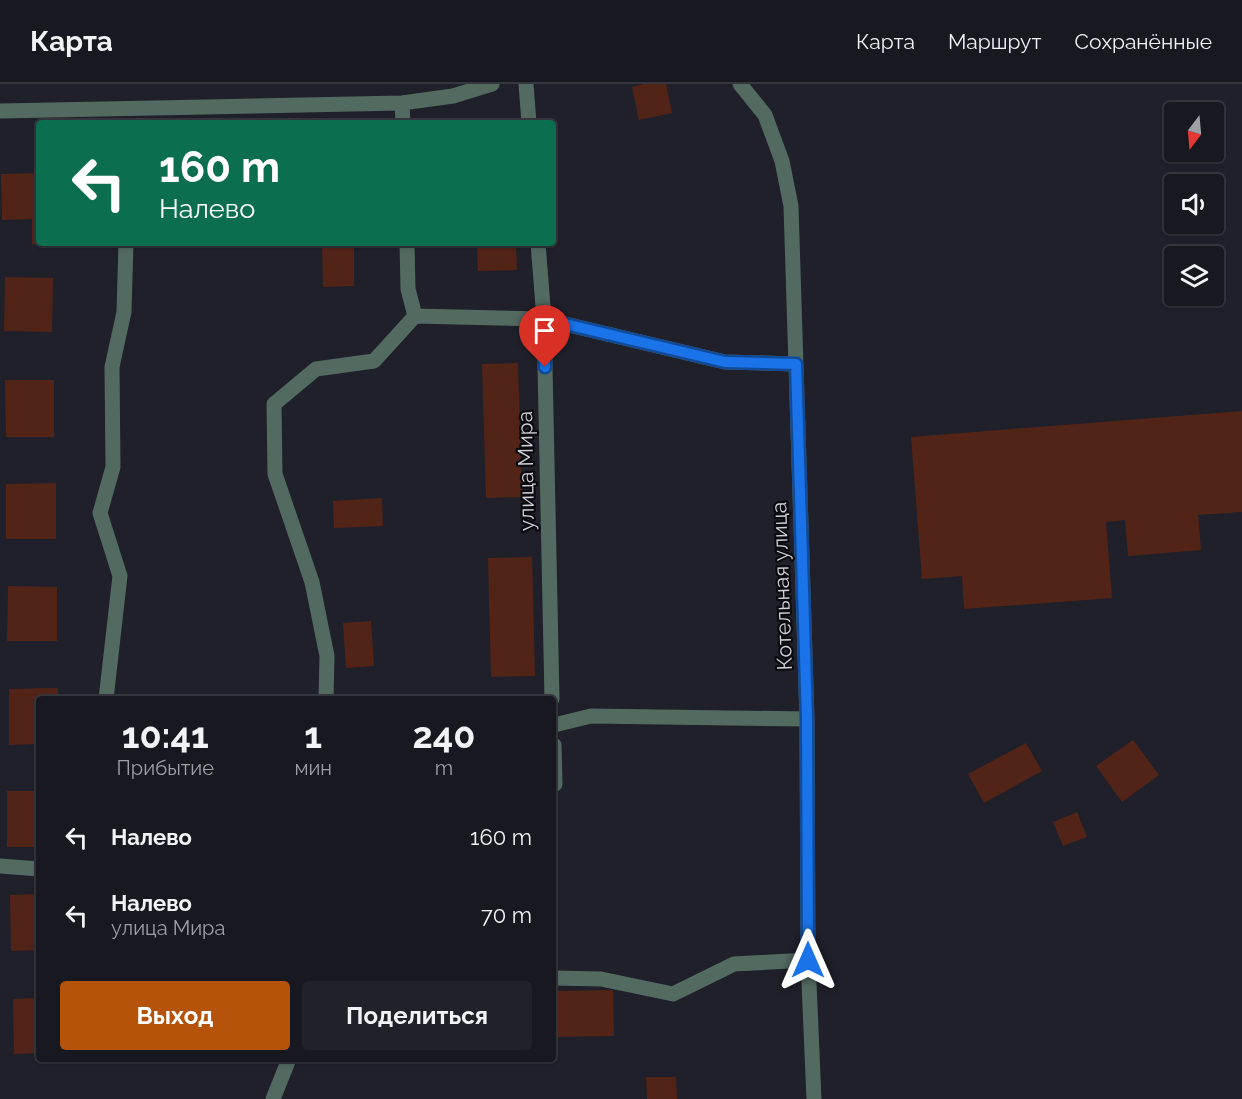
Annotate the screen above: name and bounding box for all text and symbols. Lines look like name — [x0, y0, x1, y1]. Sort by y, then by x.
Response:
text: Карта — [30, 25, 113, 58]
text: Карта — [856, 29, 915, 54]
text: Маршрут — [948, 29, 1041, 54]
text: Сохранённые — [1074, 29, 1212, 54]
north arrow — [1164, 102, 1224, 162]
map controls — [1164, 102, 1224, 306]
text: 160 m — [159, 143, 280, 192]
icon: left — [60, 144, 138, 222]
button: sound — [1164, 174, 1224, 234]
text: Налево — [159, 193, 255, 224]
button: layers — [1164, 246, 1224, 306]
pin — [519, 305, 570, 367]
icon: arrive — [528, 314, 561, 347]
street label: улица Мира — [512, 411, 539, 531]
street label: Котельная улица — [766, 501, 797, 671]
text: 10:41 — [122, 714, 209, 756]
text: 1 — [304, 714, 322, 756]
text: 240 — [413, 714, 475, 756]
text: Прибытие — [117, 756, 214, 780]
text: мин — [294, 756, 332, 780]
text: m — [435, 756, 453, 780]
icon: left — [60, 821, 93, 854]
text: Налево — [111, 824, 192, 850]
text: 160 m — [470, 824, 532, 850]
text: Налево — [111, 890, 192, 916]
icon: left — [60, 899, 93, 932]
text: 70 m — [481, 902, 532, 928]
text: улица Мира — [111, 916, 225, 940]
position arrow — [776, 928, 840, 992]
button: Выход — [60, 981, 290, 1050]
button: Поделиться — [302, 981, 532, 1050]

